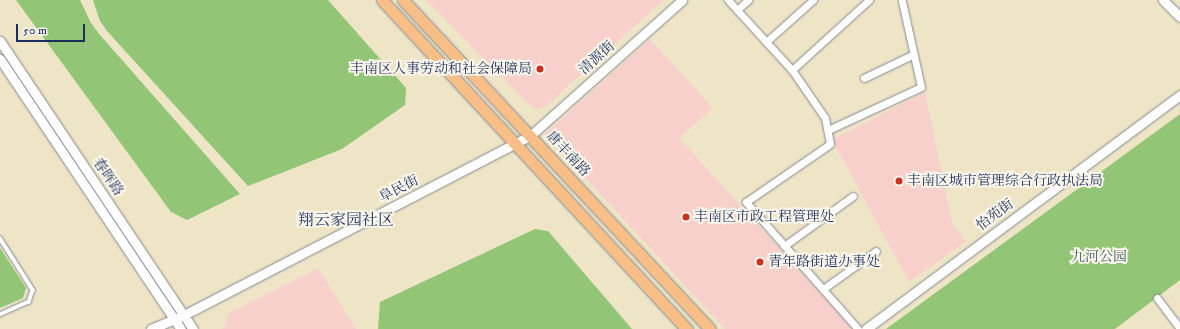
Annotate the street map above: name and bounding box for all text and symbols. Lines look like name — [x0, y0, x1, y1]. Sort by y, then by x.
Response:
scale bar — [18, 16, 87, 42]
text: 50 m — [23, 23, 47, 38]
street label: 清源街 — [576, 38, 618, 78]
place label: 丰南区人事劳动和社会保障局 — [350, 61, 532, 77]
marker: 丰南区人事劳动和社会保障局 — [535, 64, 545, 74]
street label: 唐丰南路 — [543, 128, 593, 180]
street label: 春晖路 — [89, 155, 127, 199]
street label: 阜民街 — [376, 172, 422, 206]
place label: 丰南区城市管理综合行政执法局 — [907, 173, 1103, 189]
marker: 丰南区城市管理综合行政执法局 — [894, 176, 904, 186]
street label: 怡苑街 — [973, 196, 1017, 234]
place label: 丰南区市政工程管理处 — [694, 209, 834, 225]
district label: 翔云家园社区 — [298, 210, 394, 230]
marker: 丰南区市政工程管理处 — [681, 212, 691, 222]
park label: 九河公园 — [1071, 249, 1127, 265]
place label: 青年路街道办事处 — [768, 254, 880, 270]
marker: 青年路街道办事处 — [755, 257, 765, 267]

